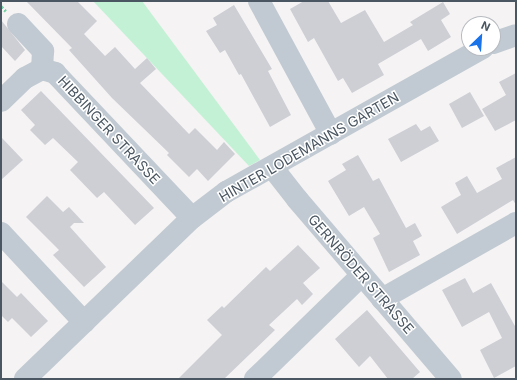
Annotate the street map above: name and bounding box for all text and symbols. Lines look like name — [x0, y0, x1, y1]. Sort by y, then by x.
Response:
north arrow — [461, 16, 501, 56]
text: N — [479, 18, 492, 34]
street label: HIBBINGER STRASSE — [55, 72, 163, 188]
street label: HINTER LODEMANNS GARTEN — [216, 88, 402, 206]
street label: GERNRÖDER STRASSE — [305, 211, 417, 337]

